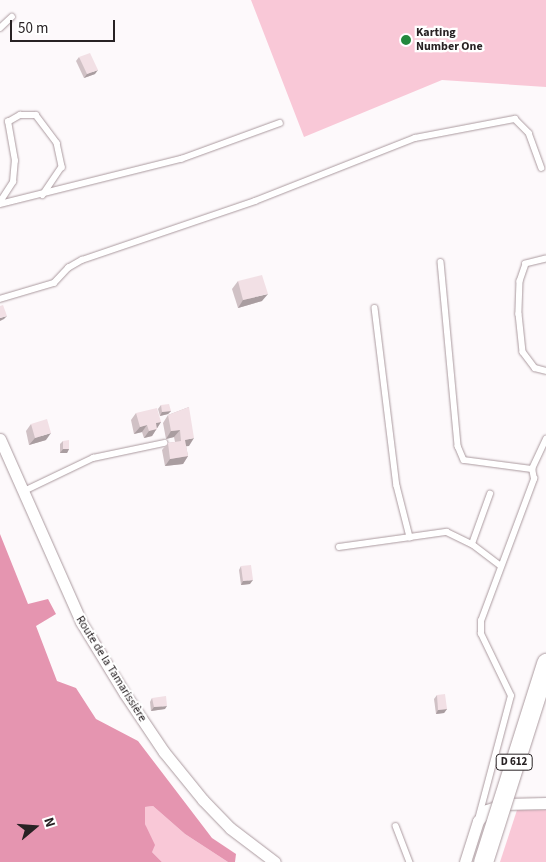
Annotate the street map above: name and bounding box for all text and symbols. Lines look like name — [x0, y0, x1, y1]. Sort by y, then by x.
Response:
scale bar — [12, 10, 118, 42]
text: 50 m — [18, 18, 48, 39]
place label: Karting Number One — [416, 26, 483, 54]
marker: Karting Number One — [400, 34, 412, 46]
street label: Route de la Tamarissière — [73, 613, 149, 725]
road number: D 612 — [495, 754, 533, 770]
north arrow — [10, 802, 60, 852]
text: N — [38, 815, 60, 830]

